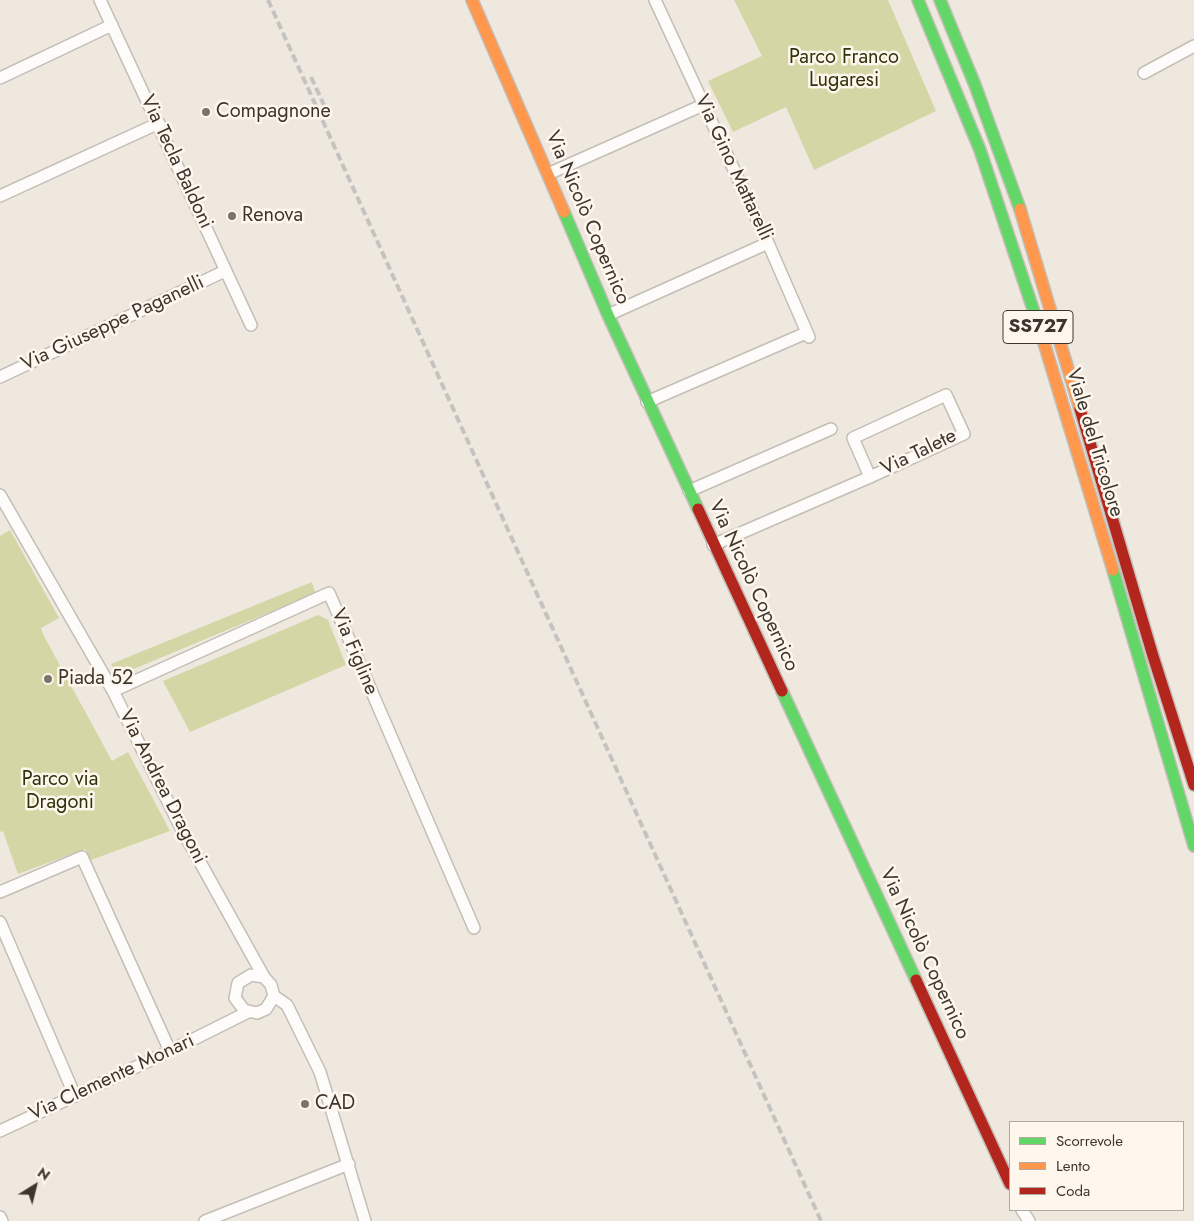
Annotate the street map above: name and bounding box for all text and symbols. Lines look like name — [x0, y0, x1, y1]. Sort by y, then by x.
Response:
park label: Parco Franco Lugaresi — [789, 46, 899, 93]
street label: Via Tecla Baldoni — [135, 91, 217, 233]
street label: Via Gino Mattarelli — [689, 91, 777, 245]
place label: Compagnone — [216, 100, 331, 124]
marker: Compagnone — [200, 106, 212, 118]
street label: Via Nicolò Copernico — [540, 128, 634, 308]
place label: Renova — [242, 204, 303, 228]
marker: Renova — [226, 210, 238, 222]
street label: Via Giuseppe Paganelli — [18, 271, 208, 377]
road number: SS727 — [1003, 311, 1073, 344]
street label: Viale del Tricolore — [1060, 366, 1128, 520]
street label: Via Talete — [877, 424, 961, 482]
street label: Via Nicolò Copernico — [703, 497, 803, 675]
street label: Via Figline — [325, 605, 383, 699]
place label: Piada 52 — [58, 667, 133, 691]
marker: Piada 52 — [42, 673, 54, 685]
street label: Via Andrea Dragoni — [113, 706, 211, 868]
park label: Parco via Dragoni — [22, 768, 98, 815]
street label: Via Nicolò Copernico — [874, 865, 974, 1043]
street label: Via Clemente Monari — [26, 1029, 198, 1127]
place label: CAD — [315, 1092, 355, 1116]
marker: CAD — [299, 1098, 311, 1110]
legend — [1009, 1121, 1184, 1211]
text: Scorrevole — [1056, 1130, 1123, 1152]
text: Lento — [1056, 1155, 1090, 1177]
north arrow — [10, 1161, 60, 1211]
text: N — [33, 1163, 54, 1185]
text: Coda — [1056, 1180, 1090, 1202]

